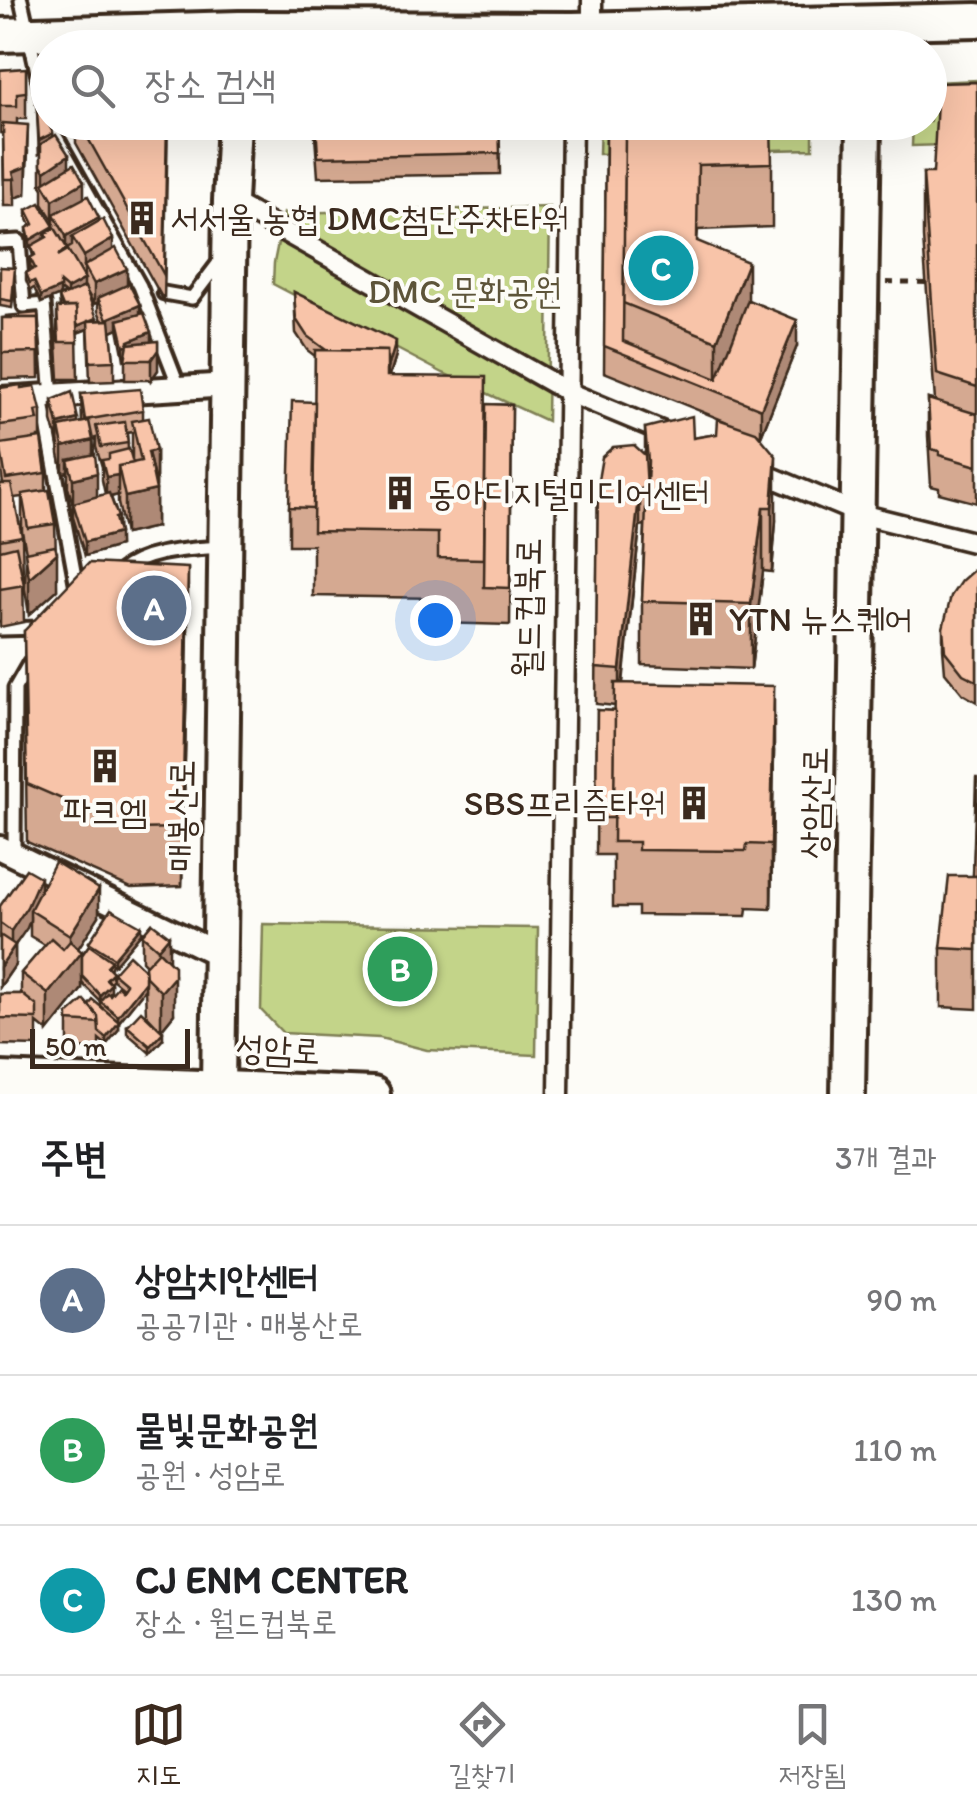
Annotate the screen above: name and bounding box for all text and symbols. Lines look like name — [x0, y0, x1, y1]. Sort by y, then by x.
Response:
search box — [30, 30, 947, 140]
icon: search — [65, 58, 120, 113]
text: 장소 검색 — [145, 61, 276, 107]
place label: 서서울 농협 DMC첨단주차타워 — [170, 197, 569, 239]
building icon: 서서울 농협 DMC첨단주차타워 — [123, 199, 161, 237]
pin: C — [628, 230, 694, 306]
park label: DMC 문화공원 — [368, 270, 562, 312]
place label: 동아디지털미디어센터 — [428, 472, 710, 514]
building icon: 동아디지털미디어센터 — [381, 474, 419, 512]
street label: 월드컵북로 — [505, 537, 549, 679]
pin: A — [122, 570, 186, 646]
your location — [410, 595, 461, 646]
place label: YTN 뉴스퀘어 — [729, 598, 913, 640]
building icon: YTN 뉴스퀘어 — [682, 600, 720, 638]
street label: 상암산로 — [792, 746, 836, 860]
building icon: 파크엠 — [86, 747, 124, 785]
street label: 매봉산로 — [159, 759, 203, 873]
place label: SBS프리즘타워 — [464, 782, 666, 824]
building icon: SBS프리즘타워 — [675, 784, 713, 822]
place label: 파크엠 — [63, 790, 147, 832]
pin: B — [368, 932, 432, 1006]
scale bar — [30, 1024, 190, 1068]
street label: 성암로 — [235, 1026, 321, 1072]
text: 50 m — [45, 1029, 107, 1063]
text: 주변 — [40, 1132, 108, 1183]
text: 3개 결과 — [835, 1139, 937, 1177]
text: 상암치안센터 — [135, 1256, 318, 1302]
text: A — [62, 1281, 83, 1319]
text: 90 m — [866, 1281, 937, 1319]
text: 공공기관 · 매봉산로 — [135, 1305, 363, 1343]
text: 물빛문화공원 — [135, 1406, 318, 1452]
text: B — [62, 1431, 83, 1469]
text: 110 m — [853, 1431, 937, 1469]
text: 공원 · 성암로 — [135, 1455, 286, 1493]
text: CJ ENM CENTER — [135, 1557, 408, 1603]
text: C — [62, 1581, 83, 1619]
text: 130 m — [851, 1581, 937, 1619]
text: 장소 · 월드컵북로 — [135, 1603, 337, 1641]
tab: 지도 — [131, 1697, 186, 1794]
tab: 길찾기 — [448, 1697, 516, 1794]
tab: 저장됨 — [778, 1697, 846, 1794]

